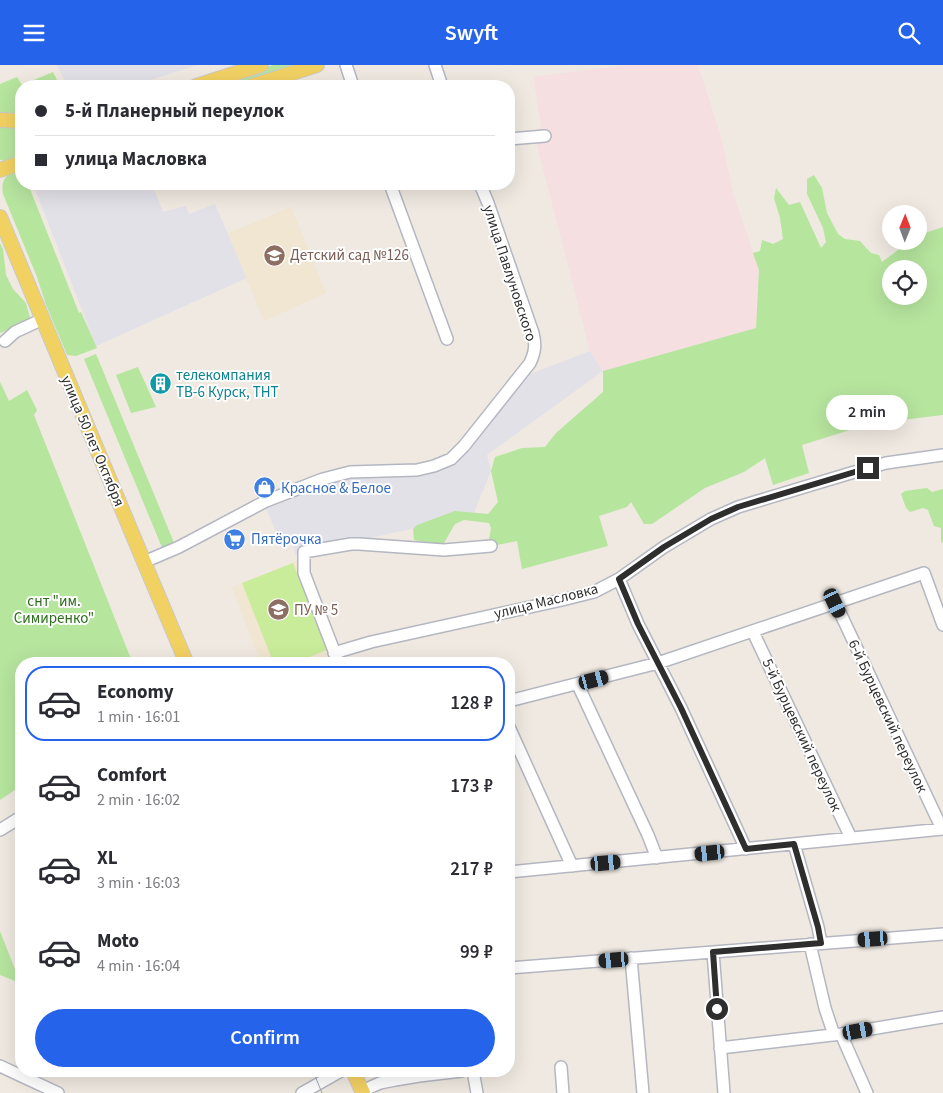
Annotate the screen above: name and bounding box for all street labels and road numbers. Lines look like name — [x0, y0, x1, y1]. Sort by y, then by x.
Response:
street label: улица Павлуновского — [478, 202, 541, 344]
street label: улица 50 лет Октября — [55, 372, 130, 510]
street label: улица Масловка — [492, 578, 600, 625]
street label: 6-й Бурцевский переулок — [843, 636, 933, 797]
street label: 5-й Бурцевский переулок — [757, 655, 847, 816]

